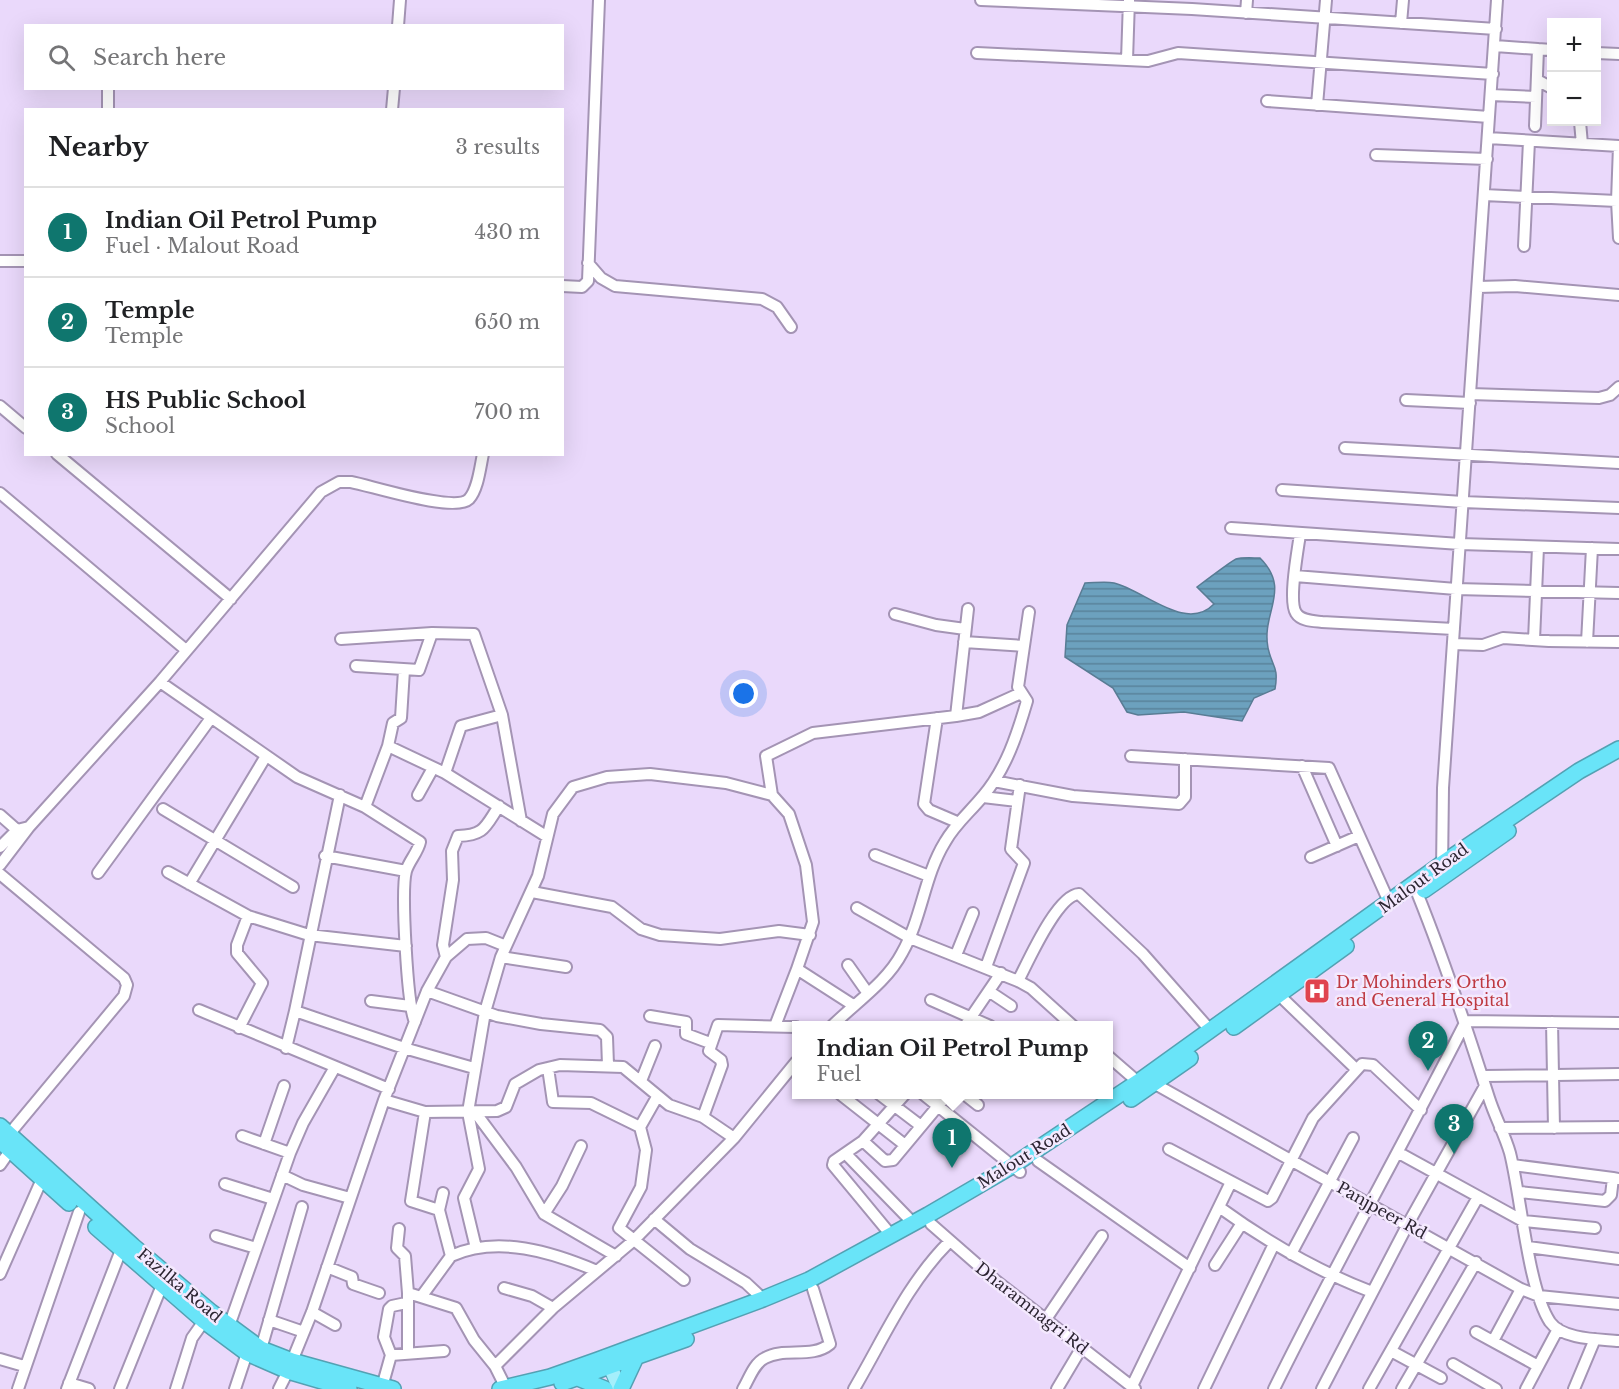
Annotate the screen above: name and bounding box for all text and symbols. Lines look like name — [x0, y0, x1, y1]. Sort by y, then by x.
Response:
map controls — [1547, 18, 1601, 126]
button: + — [1547, 18, 1601, 72]
search box — [24, 24, 564, 90]
icon: search — [45, 41, 78, 74]
text: Search here — [93, 44, 226, 71]
button: − — [1547, 72, 1601, 126]
text: Nearby — [48, 131, 149, 163]
text: 3 results — [456, 135, 540, 159]
text: Indian Oil Petrol Pump — [105, 207, 377, 234]
text: 1 — [63, 220, 72, 244]
text: 430 m — [475, 220, 540, 244]
text: Fuel · Malout Road — [105, 234, 299, 258]
text: Temple — [105, 297, 195, 324]
text: 2 — [61, 310, 74, 334]
text: 650 m — [474, 310, 540, 334]
text: Temple — [105, 324, 183, 348]
text: HS Public School — [105, 387, 306, 414]
text: 3 — [61, 400, 74, 424]
text: 700 m — [474, 400, 540, 424]
text: School — [105, 414, 175, 438]
your location — [729, 679, 758, 708]
street label: Malout Road — [1374, 839, 1472, 917]
place label: Dr Mohinders Ortho and General Hospital — [1336, 972, 1509, 1010]
hospital icon: Dr Mohinders Ortho and General Hospital — [1302, 976, 1332, 1006]
popup — [792, 1021, 1113, 1099]
pin: 2 — [1408, 1022, 1448, 1071]
text: Indian Oil Petrol Pump — [816, 1035, 1089, 1062]
text: Fuel — [816, 1062, 861, 1086]
pin: 3 — [1434, 1104, 1474, 1154]
pin: 1 — [932, 1118, 972, 1168]
street label: Malout Road — [974, 1119, 1074, 1193]
street label: Panjpeer Rd — [1333, 1177, 1431, 1243]
street label: Fazilka Road — [134, 1244, 227, 1326]
street label: Dharamnagri Rd — [971, 1258, 1093, 1358]

